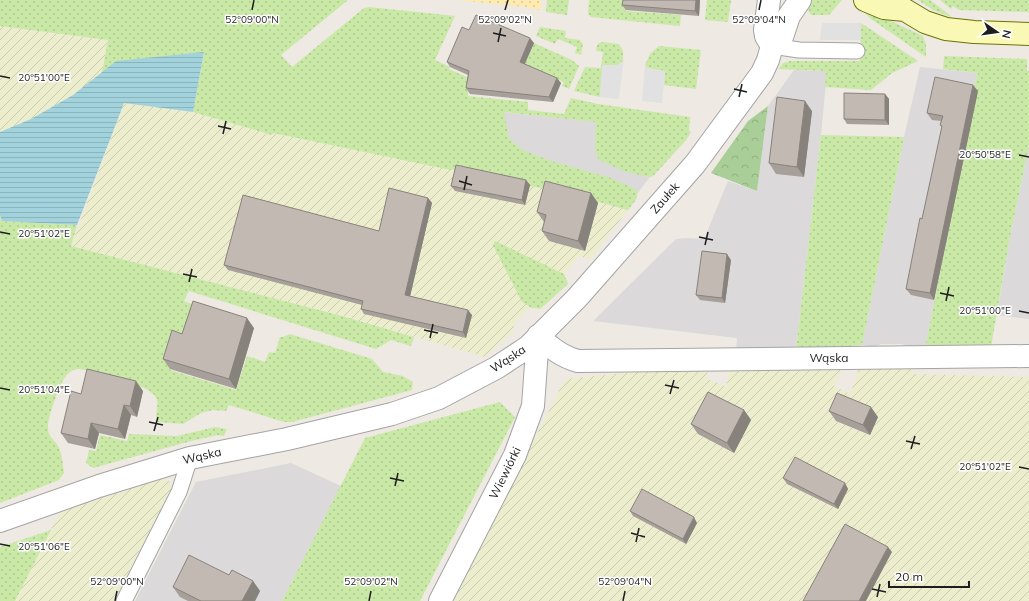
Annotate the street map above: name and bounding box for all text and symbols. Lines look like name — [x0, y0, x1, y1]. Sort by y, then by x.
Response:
north arrow — [977, 12, 1017, 52]
text: 52°09'00"N — [225, 13, 279, 26]
text: 52°09'02"N — [478, 13, 532, 26]
text: 52°09'04"N — [732, 13, 786, 26]
text: N — [999, 29, 1014, 40]
text: 20°51'00"E — [18, 71, 70, 84]
text: 20°50'58"E — [959, 148, 1011, 161]
street label: Zaułek — [647, 178, 683, 216]
text: 20°51'02"E — [18, 227, 70, 240]
text: 20°51'00"E — [959, 304, 1011, 317]
street label: Wąska — [487, 342, 528, 376]
street label: Wąska — [809, 350, 849, 365]
text: 20°51'04"E — [18, 383, 70, 396]
street label: Wąska — [181, 444, 223, 467]
street label: Wiewiórki — [485, 444, 524, 501]
text: 20°51'02"E — [959, 460, 1011, 473]
text: 20°51'06"E — [18, 540, 70, 553]
scale bar — [889, 563, 969, 589]
text: 20 m — [895, 569, 923, 584]
text: 52°09'00"N — [90, 575, 144, 588]
text: 52°09'02"N — [344, 575, 398, 588]
text: 52°09'04"N — [598, 575, 652, 588]

